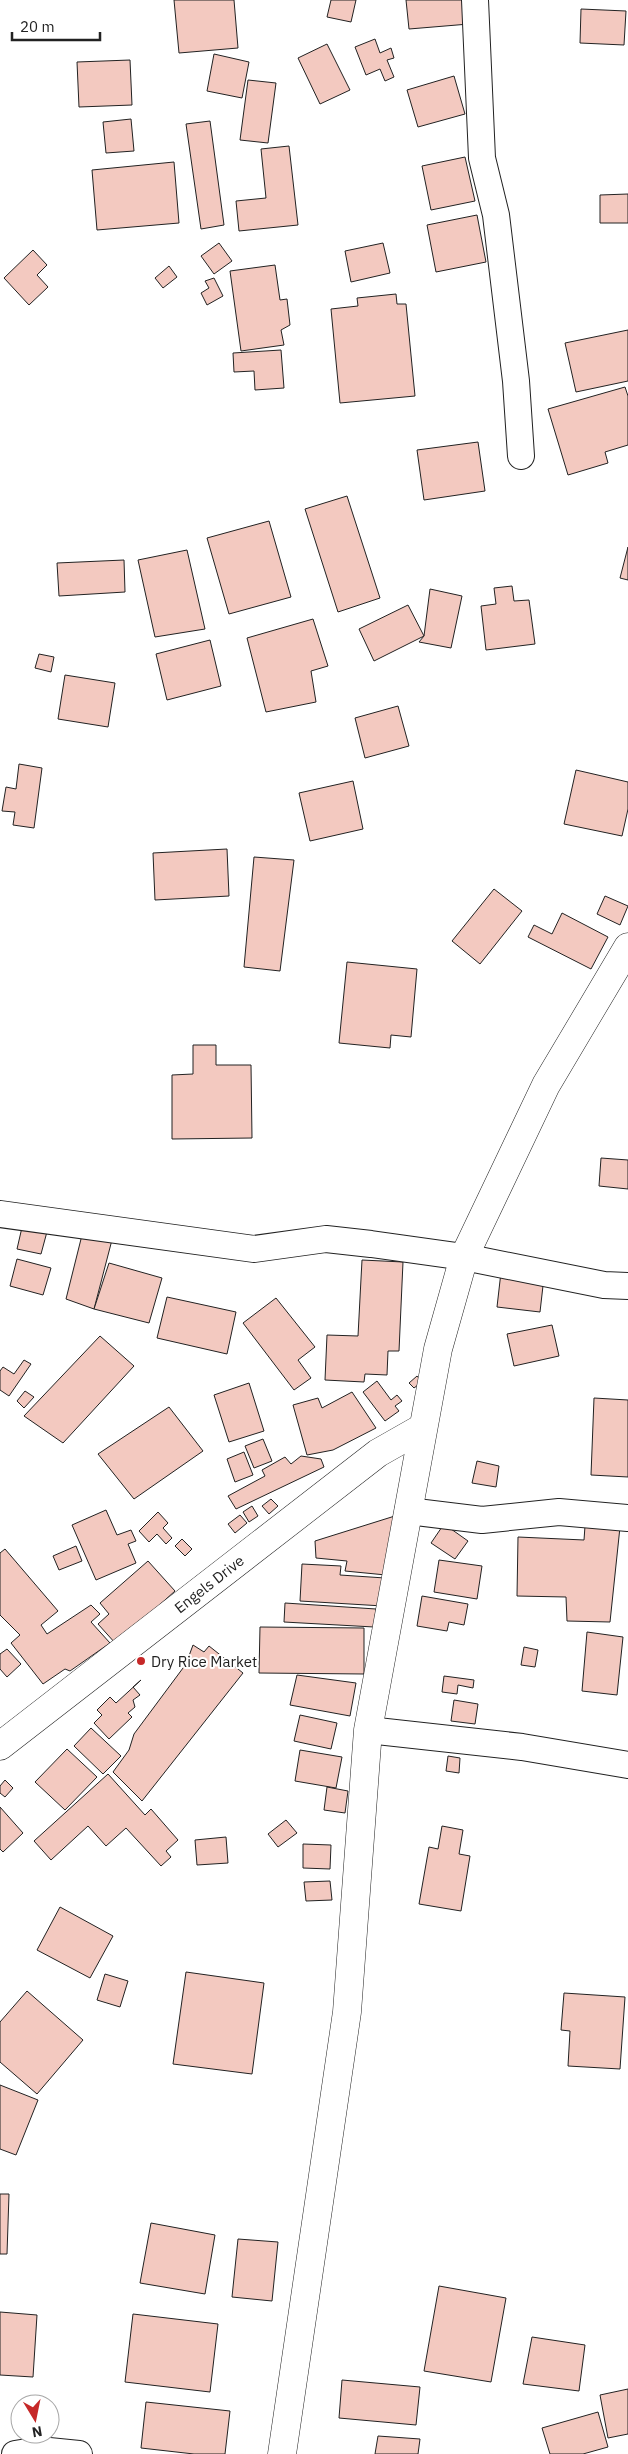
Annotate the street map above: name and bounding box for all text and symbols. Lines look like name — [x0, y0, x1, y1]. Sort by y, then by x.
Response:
scale bar — [12, 10, 100, 42]
text: 20 m — [20, 17, 55, 36]
street label: Engels Drive — [170, 1551, 248, 1617]
place label: Dry Rice Market — [151, 1652, 257, 1671]
marker: Dry Rice Market — [135, 1655, 147, 1667]
north arrow — [10, 2394, 60, 2444]
text: N — [31, 2422, 44, 2442]

